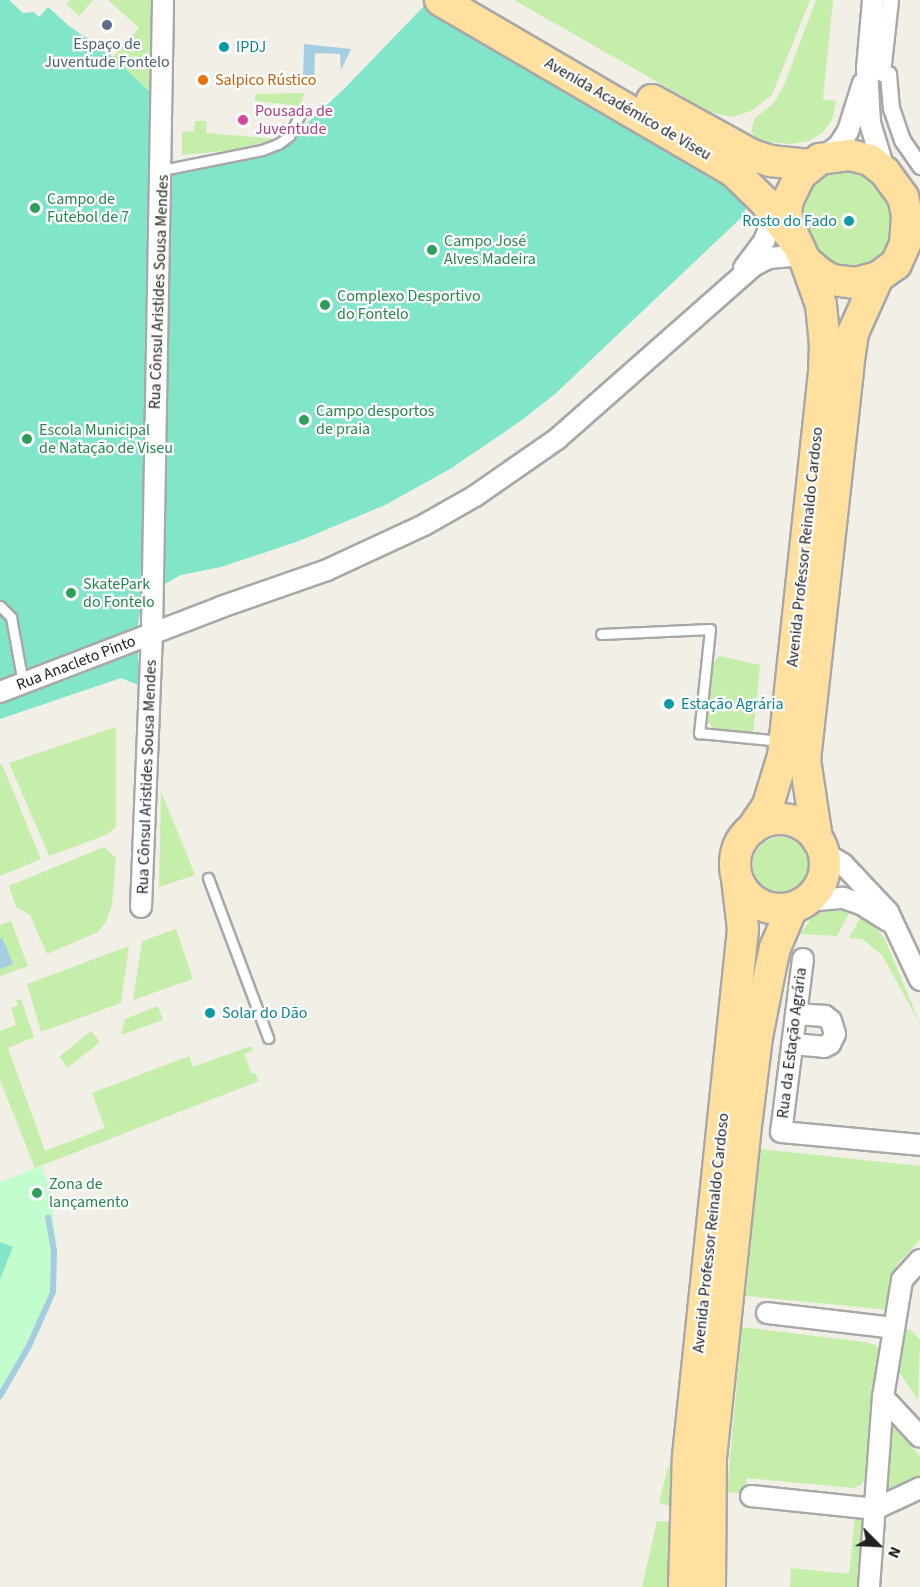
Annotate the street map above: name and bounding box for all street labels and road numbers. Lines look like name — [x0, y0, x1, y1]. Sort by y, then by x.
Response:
street label: Avenida Académico de Viseu — [541, 53, 715, 165]
street label: Rua Cônsul Aristides Sousa Mendes — [145, 174, 173, 410]
street label: Avenida Professor Reinaldo Cardoso — [783, 426, 827, 668]
street label: Rua Anacleto Pinto — [14, 631, 138, 695]
street label: Rua Cônsul Aristides Sousa Mendes — [133, 659, 161, 895]
street label: Rua da Estação Agrária — [773, 967, 811, 1119]
street label: Avenida Professor Reinaldo Cardoso — [689, 1112, 733, 1354]

